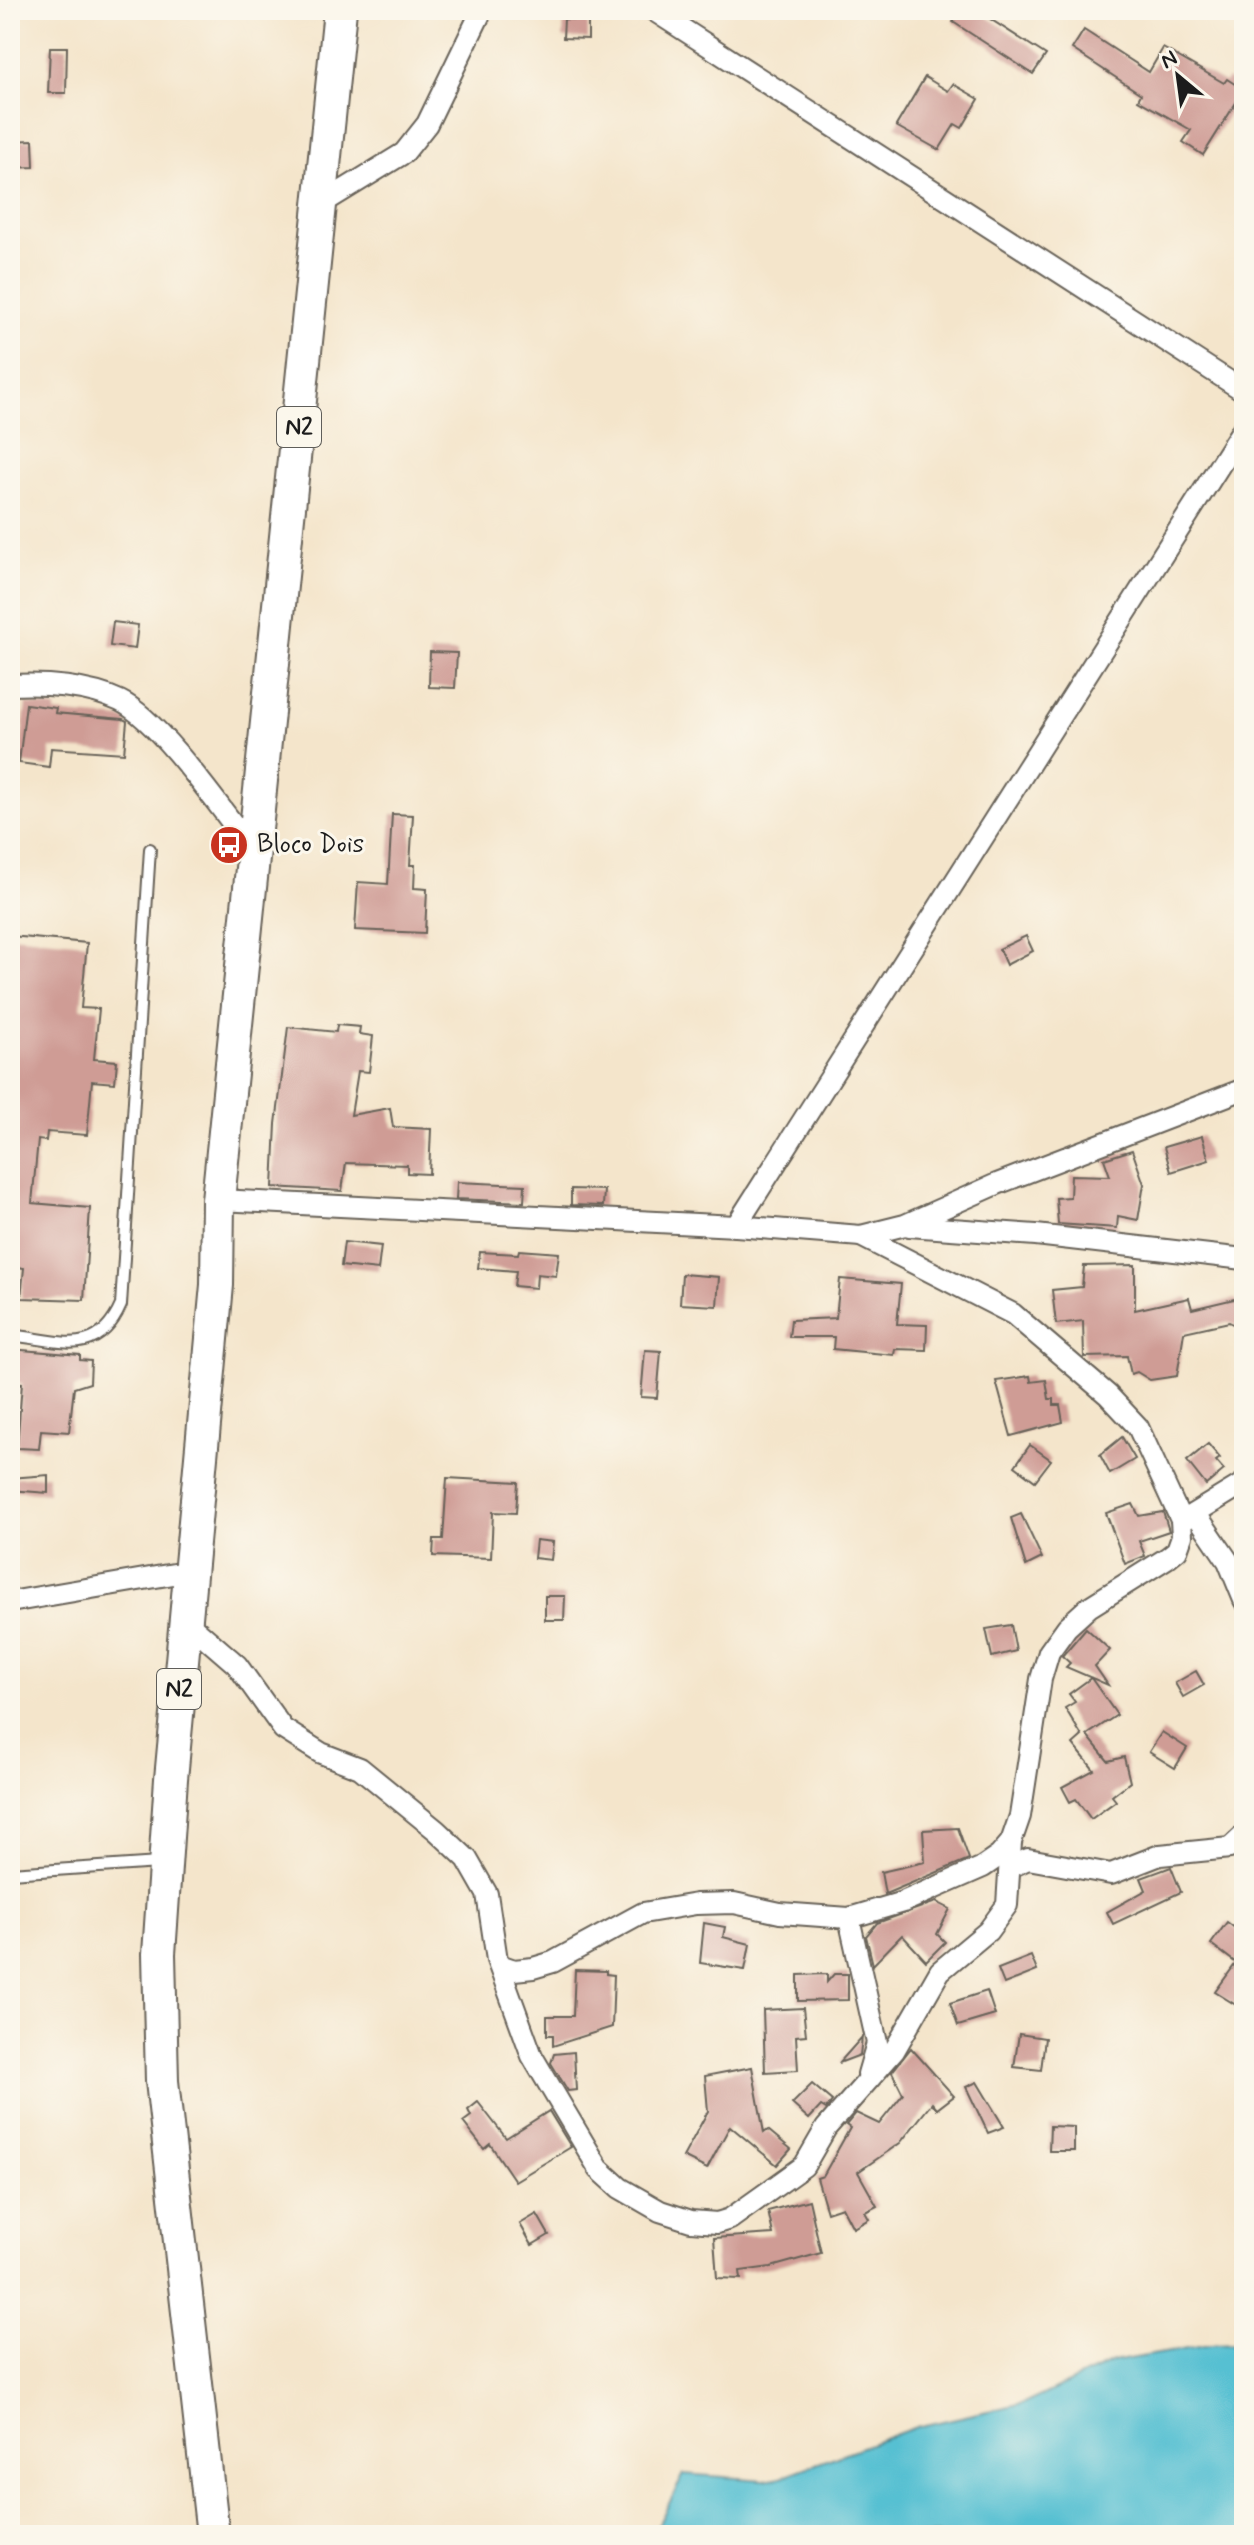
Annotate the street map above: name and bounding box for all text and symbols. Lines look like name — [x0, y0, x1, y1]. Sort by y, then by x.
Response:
north arrow — [1138, 36, 1218, 116]
text: N — [1156, 44, 1182, 76]
road number: N2 — [277, 407, 321, 447]
bus stop icon: Bloco Dois — [208, 824, 250, 866]
place label: Bloco Dois — [257, 828, 364, 862]
road number: N2 — [157, 1669, 201, 1709]

